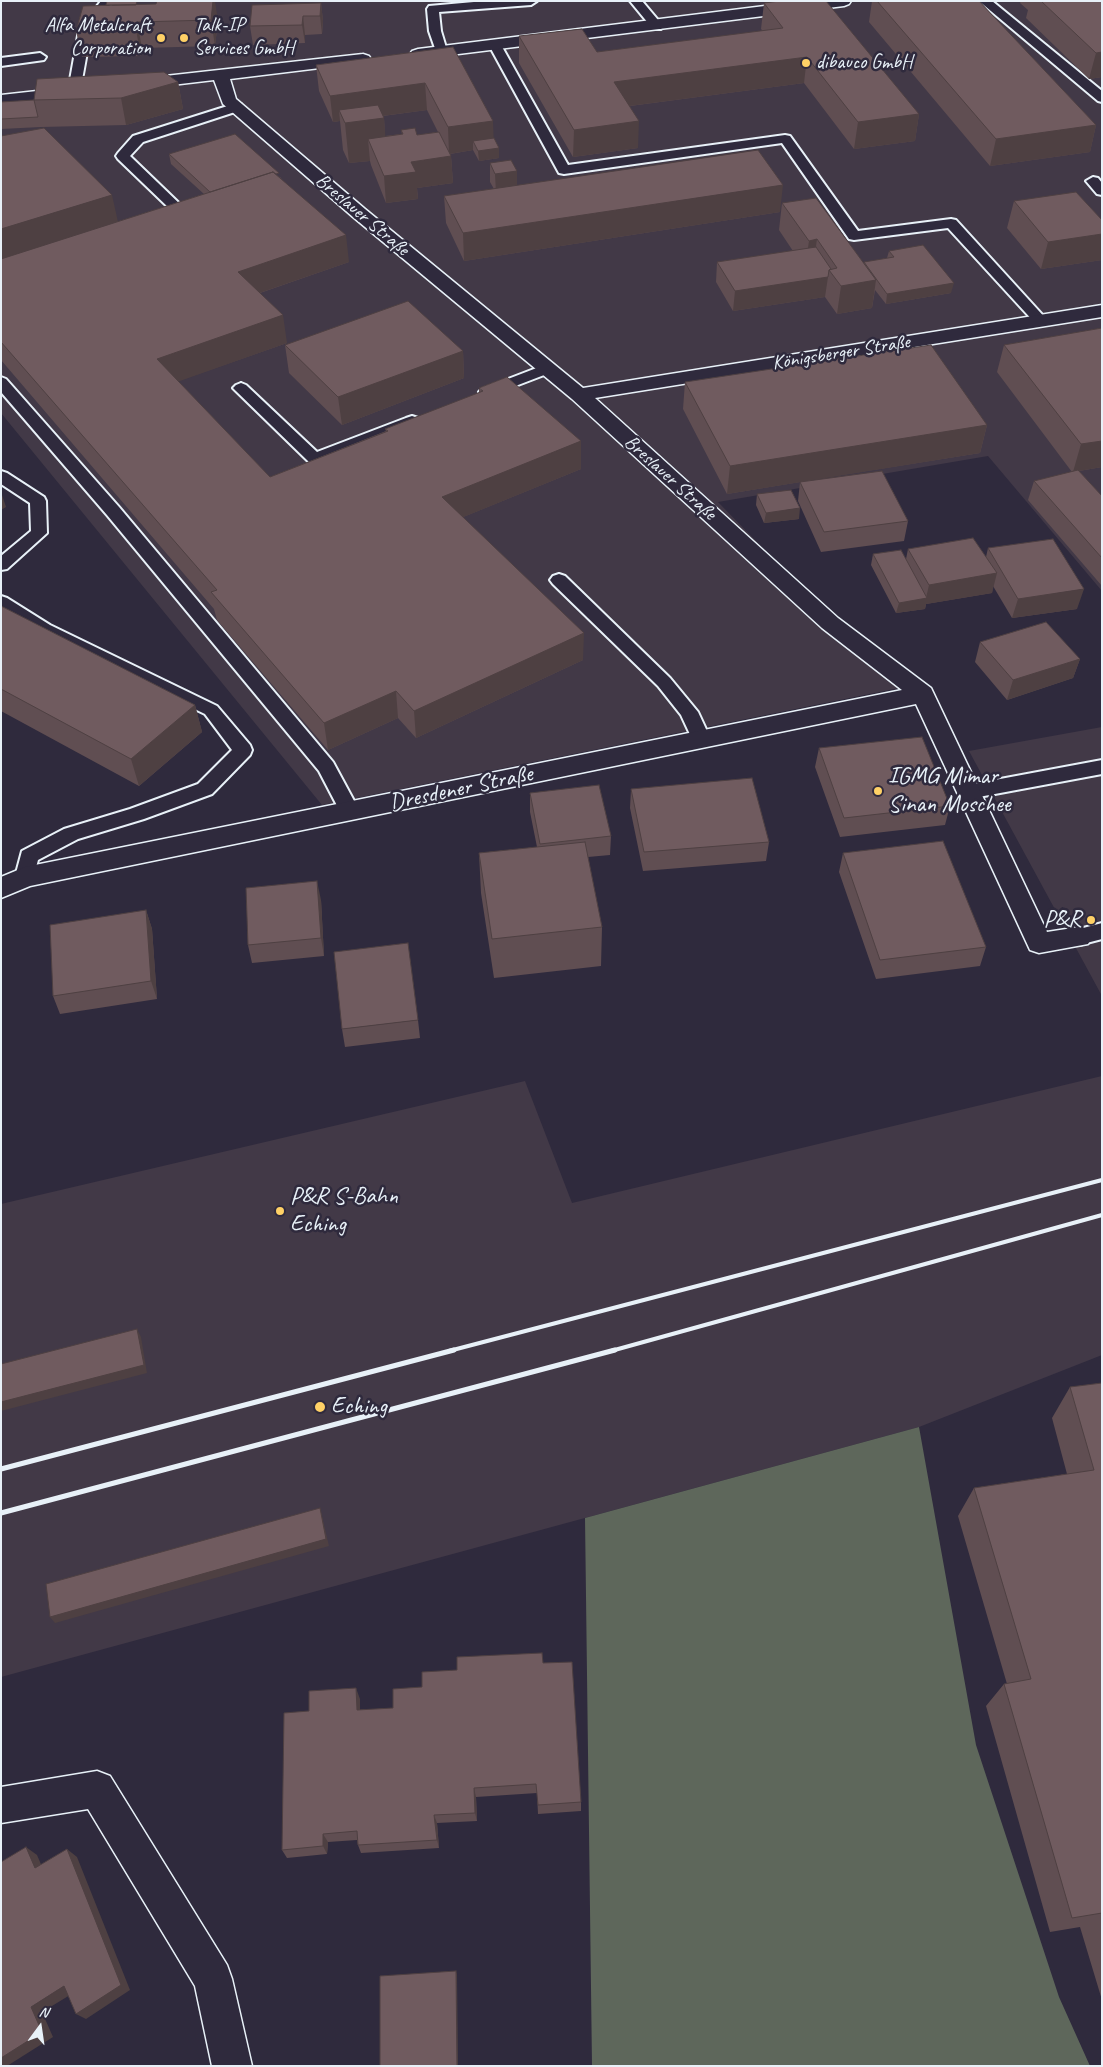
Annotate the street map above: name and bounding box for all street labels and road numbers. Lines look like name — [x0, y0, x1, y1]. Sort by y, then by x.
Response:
street label: Breslauer Straße — [310, 169, 414, 261]
street label: Königsberger Straße — [771, 330, 911, 376]
street label: Breslauer Straße — [619, 430, 721, 526]
street label: Dresdener Straße — [387, 760, 535, 818]

